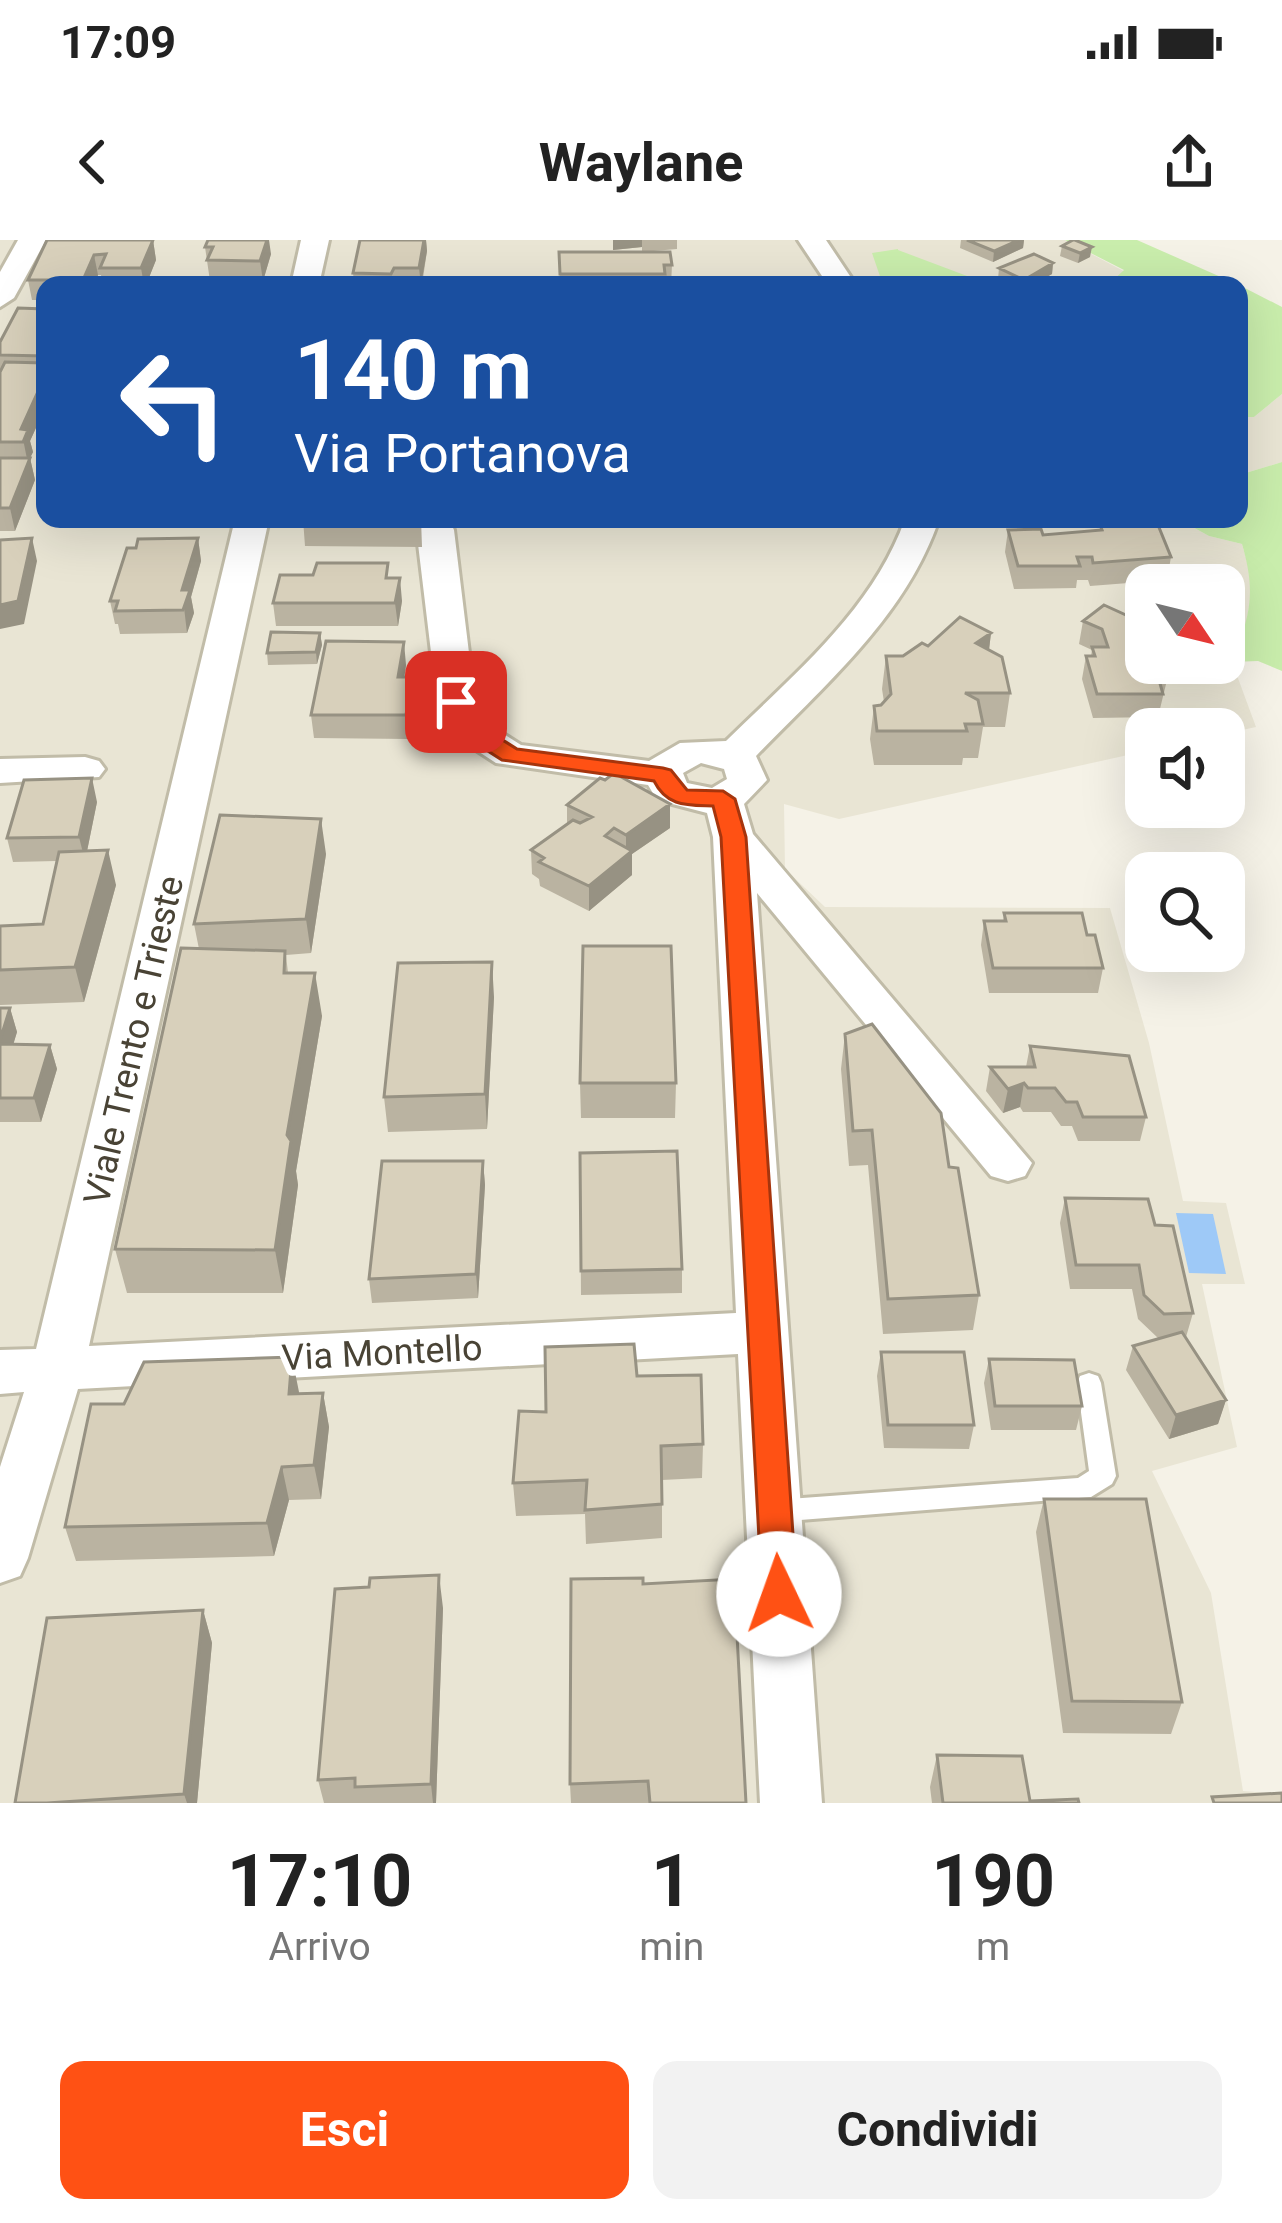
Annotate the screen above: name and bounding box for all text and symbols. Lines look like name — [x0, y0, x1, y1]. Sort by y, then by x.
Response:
text: 17:09 — [60, 16, 176, 69]
icon: back — [60, 129, 126, 195]
icon: share — [1156, 129, 1222, 195]
text: Waylane — [539, 131, 743, 194]
text: 140 m — [294, 321, 532, 420]
icon: left — [96, 324, 252, 480]
text: Via Portanova — [294, 422, 631, 485]
north arrow — [1125, 564, 1245, 684]
map controls — [1125, 564, 1245, 972]
pin — [405, 651, 507, 753]
icon: arrive — [423, 669, 489, 735]
button: sound — [1125, 708, 1245, 828]
button: search — [1125, 852, 1245, 972]
street label: Viale Trento e Trieste — [76, 872, 192, 1209]
street label: Via Montello — [281, 1327, 483, 1379]
position arrow — [716, 1531, 842, 1657]
text: 17:10 — [227, 1839, 412, 1924]
text: 1 — [651, 1839, 692, 1924]
text: 190 — [931, 1839, 1055, 1924]
text: Arrivo — [268, 1924, 371, 1970]
text: min — [639, 1924, 704, 1970]
text: m — [976, 1924, 1010, 1970]
button: Esci — [60, 2061, 629, 2199]
button: Condividi — [653, 2061, 1222, 2199]

